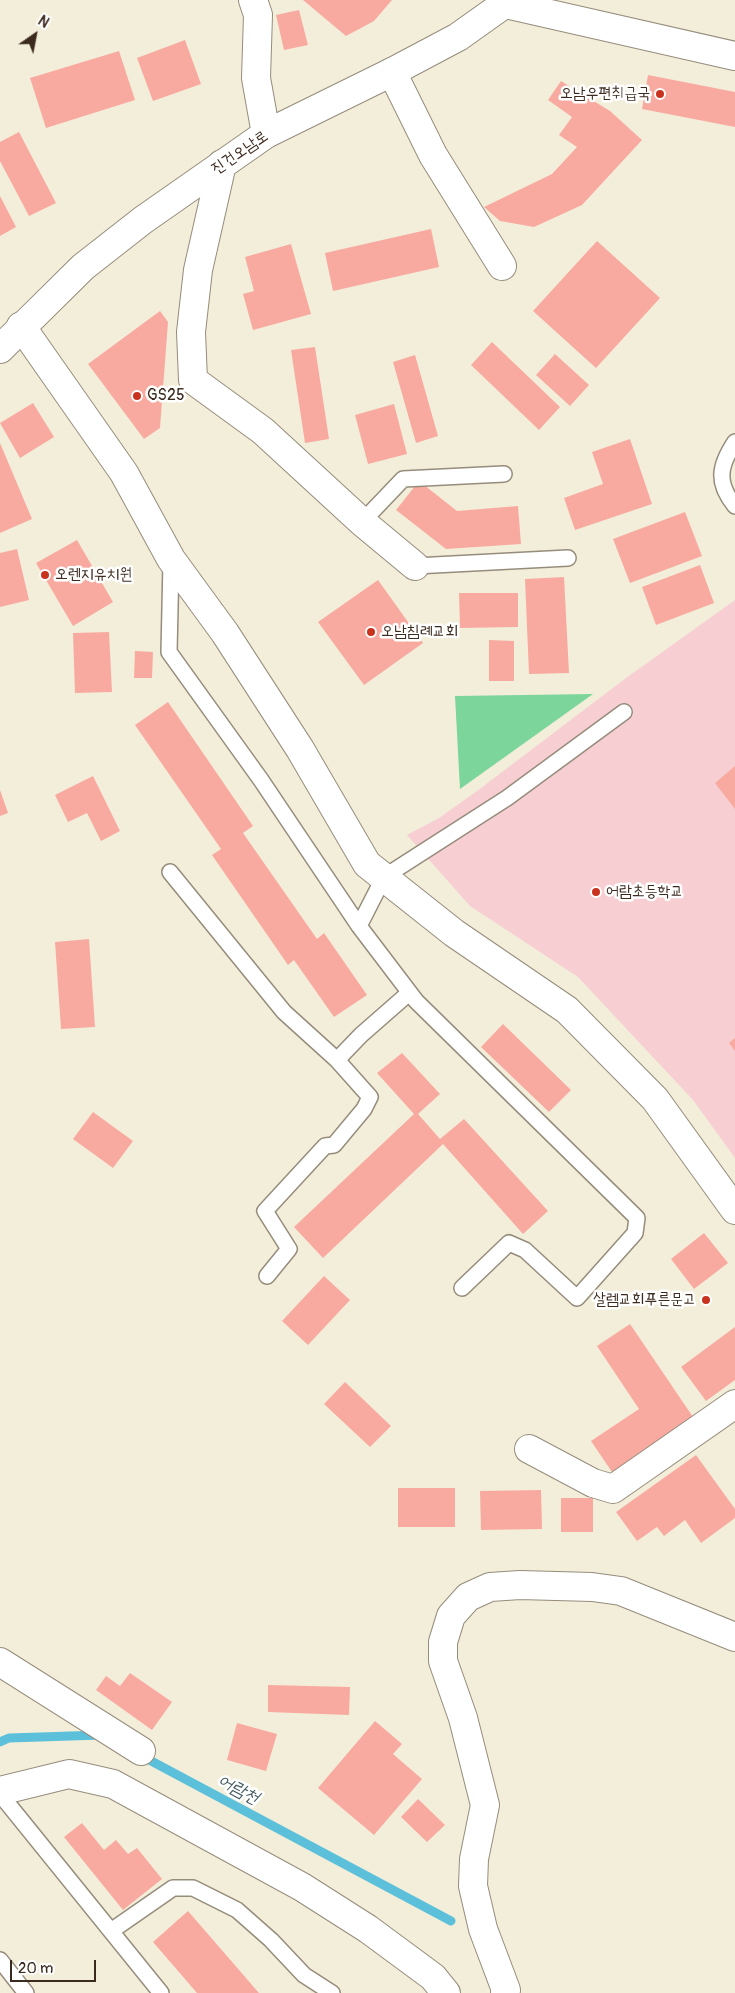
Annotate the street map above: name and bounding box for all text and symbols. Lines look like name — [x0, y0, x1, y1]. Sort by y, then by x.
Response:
north arrow — [10, 10, 60, 60]
text: N — [35, 12, 52, 32]
place label: 오남우편취급국 — [560, 84, 650, 104]
marker: 오남우편취급국 — [654, 88, 666, 100]
street label: 진건오남로 — [208, 127, 272, 179]
place label: GS25 — [147, 386, 185, 406]
marker: GS25 — [131, 390, 143, 402]
place label: 오렌지유치원 — [55, 565, 132, 585]
marker: 오렌지유치원 — [39, 569, 51, 581]
place label: 오남침례교회 — [381, 622, 458, 642]
marker: 오남침례교회 — [365, 626, 377, 638]
place label: 어람초등학교 — [606, 882, 683, 902]
marker: 어람초등학교 — [590, 886, 602, 898]
place label: 살렘교회푸른문고 — [593, 1290, 696, 1310]
marker: 살렘교회푸른문고 — [700, 1294, 712, 1306]
water label: 어람천 — [214, 1770, 262, 1810]
scale bar — [12, 1950, 99, 1982]
text: 20 m — [18, 1959, 53, 1978]

